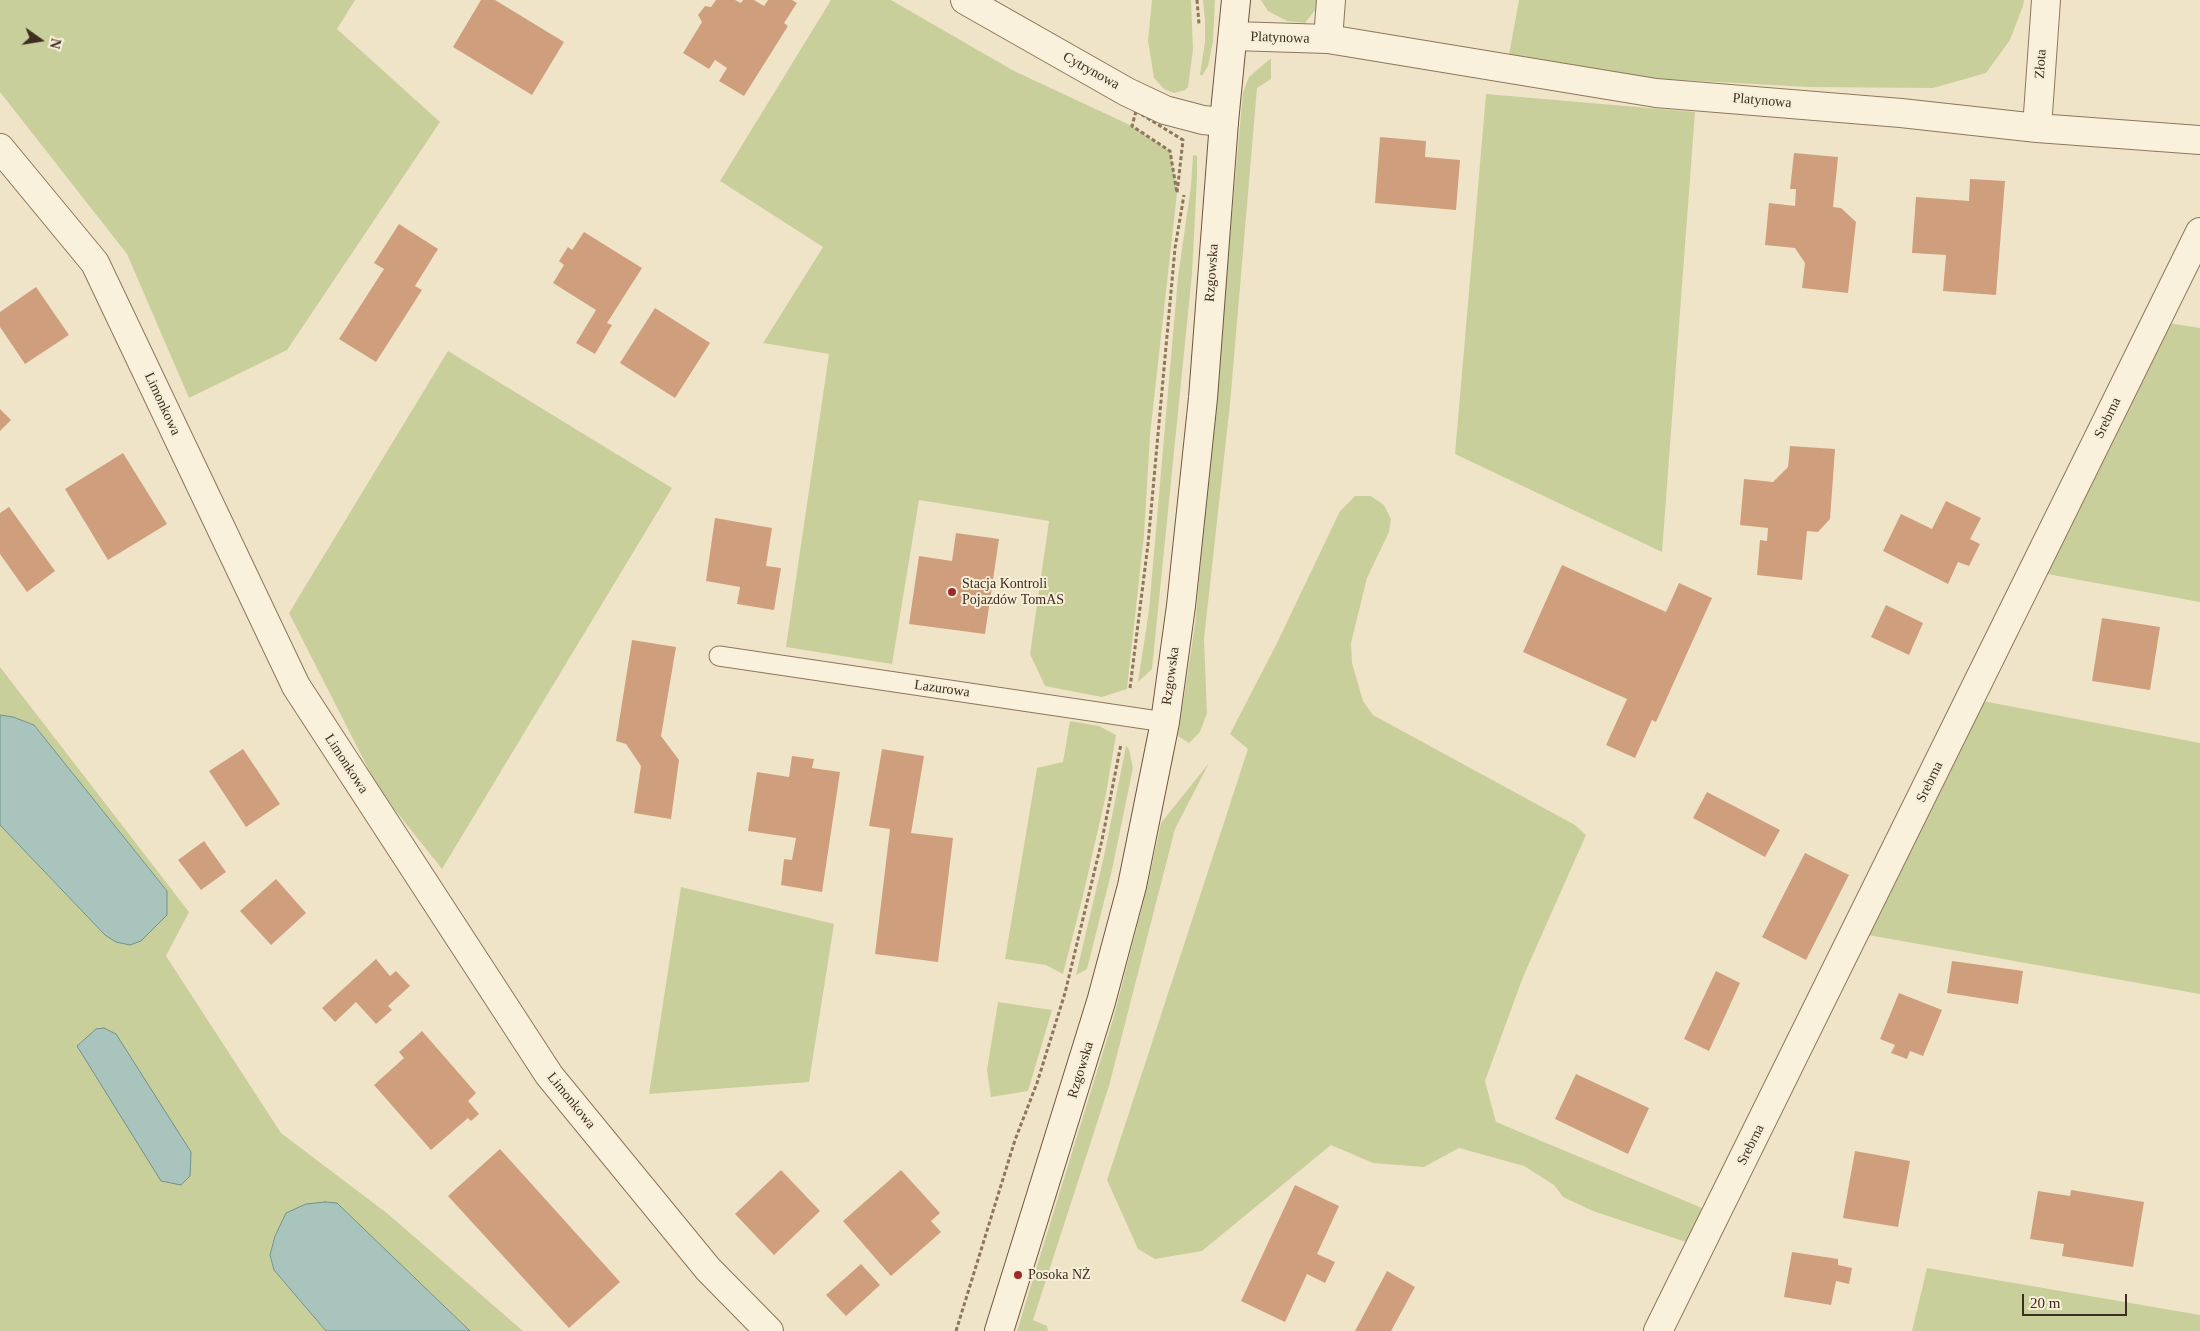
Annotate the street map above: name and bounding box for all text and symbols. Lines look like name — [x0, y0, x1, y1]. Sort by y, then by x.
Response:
north arrow — [15, 15, 65, 65]
street label: Platynowa — [1250, 29, 1310, 47]
text: N — [47, 37, 64, 50]
street label: Cytrynowa — [1060, 49, 1122, 93]
street label: Złota — [2032, 49, 2050, 79]
street label: Platynowa — [1732, 90, 1792, 112]
street label: Rzgowska — [1202, 243, 1222, 303]
street label: Limonkowa — [140, 370, 184, 438]
street label: Srebrna — [2091, 395, 2125, 441]
place label: Stacja Kontroli Pojazdów TomAS — [962, 576, 1064, 608]
marker: Stacja Kontroli Pojazdów TomAS — [946, 586, 958, 598]
street label: Rzgowska — [1159, 646, 1183, 706]
street label: Lazurowa — [913, 677, 971, 701]
street label: Limonkowa — [321, 731, 371, 797]
street label: Srebrna — [1913, 759, 1947, 805]
street label: Rzgowska — [1064, 1040, 1098, 1100]
street label: Limonkowa — [543, 1069, 599, 1133]
street label: Srebrna — [1734, 1122, 1768, 1168]
place label: Posoka NŻ — [1028, 1267, 1091, 1283]
marker: Posoka NŻ — [1012, 1269, 1024, 1281]
scale bar — [2025, 1284, 2130, 1316]
text: 20 m — [2030, 1295, 2060, 1311]

